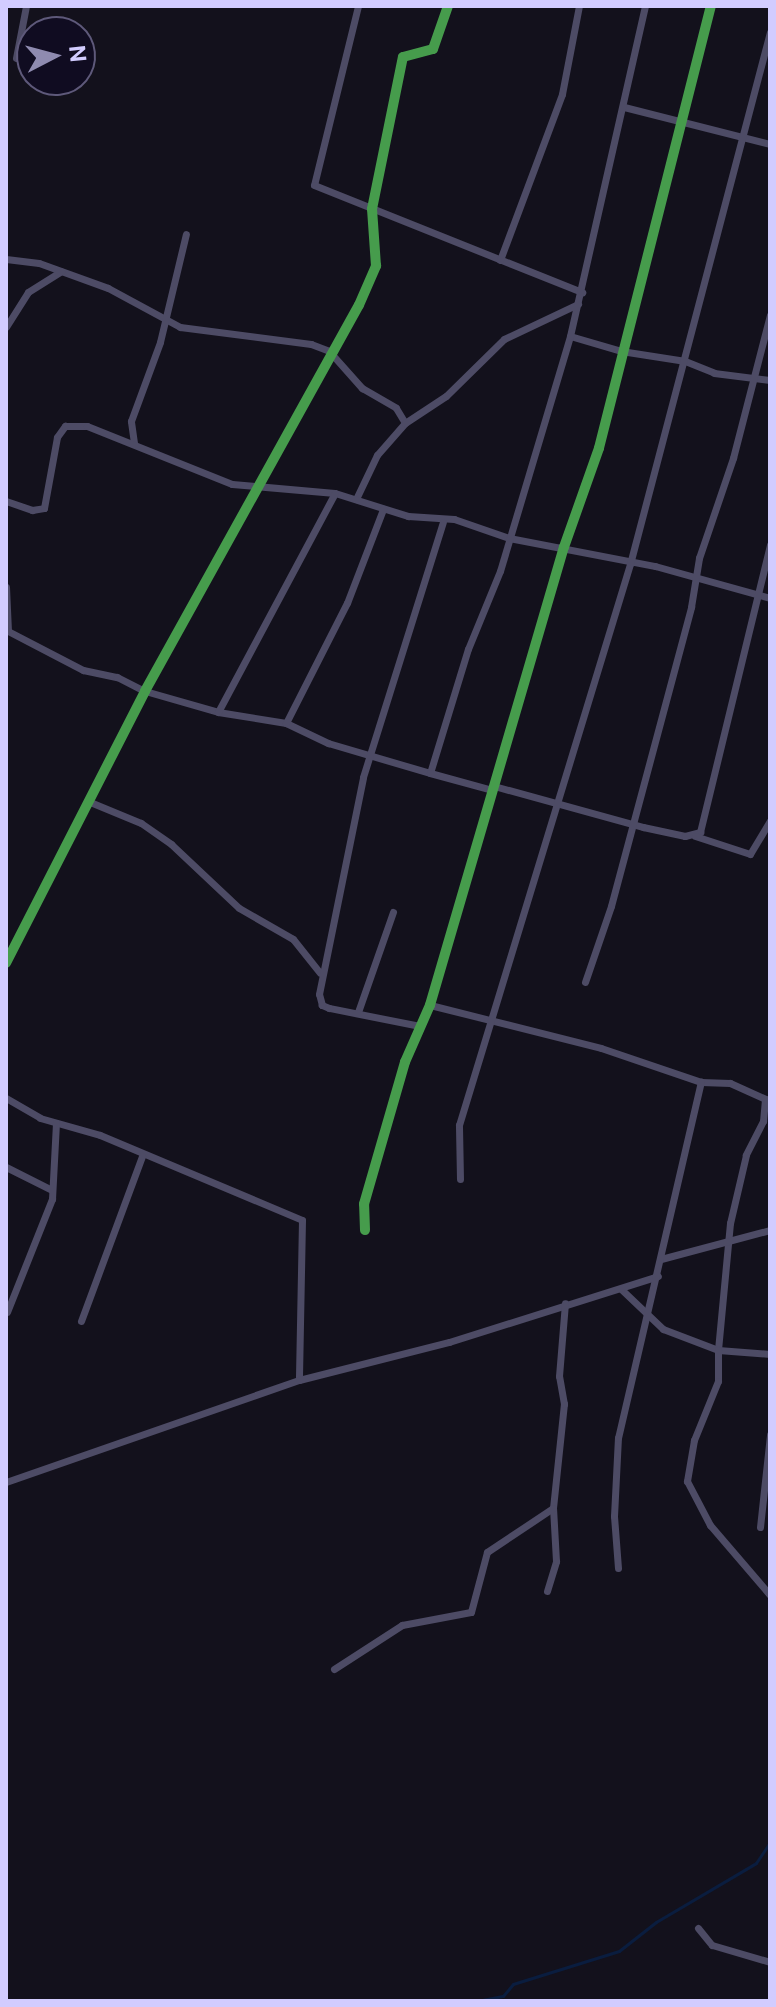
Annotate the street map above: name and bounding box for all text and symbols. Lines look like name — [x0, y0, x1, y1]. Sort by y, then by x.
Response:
north arrow — [16, 16, 96, 96]
text: N — [64, 44, 92, 64]

